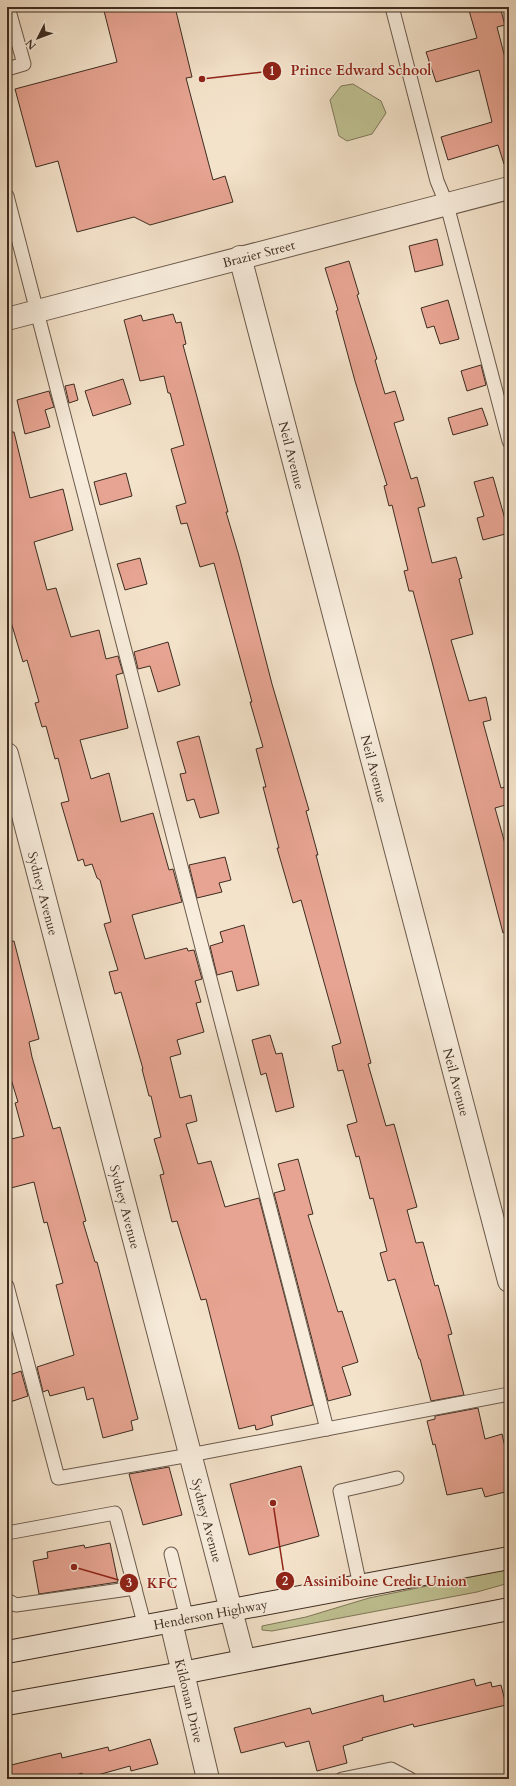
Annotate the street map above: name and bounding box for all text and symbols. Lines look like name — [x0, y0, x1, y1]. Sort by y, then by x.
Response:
north arrow — [18, 18, 58, 58]
text: N — [22, 35, 40, 53]
callout: Prince Edward School — [262, 58, 439, 84]
text: Prince Edward School — [291, 61, 431, 80]
text: 1 — [269, 63, 275, 79]
street label: Brazier Street — [221, 236, 297, 272]
street label: Neil Avenue — [274, 420, 309, 492]
street label: Neil Avenue — [356, 733, 391, 805]
street label: Sydney Avenue — [23, 850, 62, 938]
street label: Neil Avenue — [438, 1046, 473, 1118]
street label: Sydney Avenue — [105, 1163, 144, 1251]
street label: Sydney Avenue — [187, 1477, 226, 1565]
callout: Assiniboine Credit Union — [275, 1568, 475, 1594]
callout: KFC — [119, 1570, 185, 1596]
text: Assiniboine Credit Union — [303, 1572, 467, 1591]
text: 2 — [282, 1573, 288, 1589]
text: KFC — [147, 1574, 177, 1593]
text: 3 — [126, 1575, 132, 1591]
street label: Henderson Highway — [152, 1595, 269, 1634]
street label: Kildonan Drive — [170, 1657, 207, 1745]

